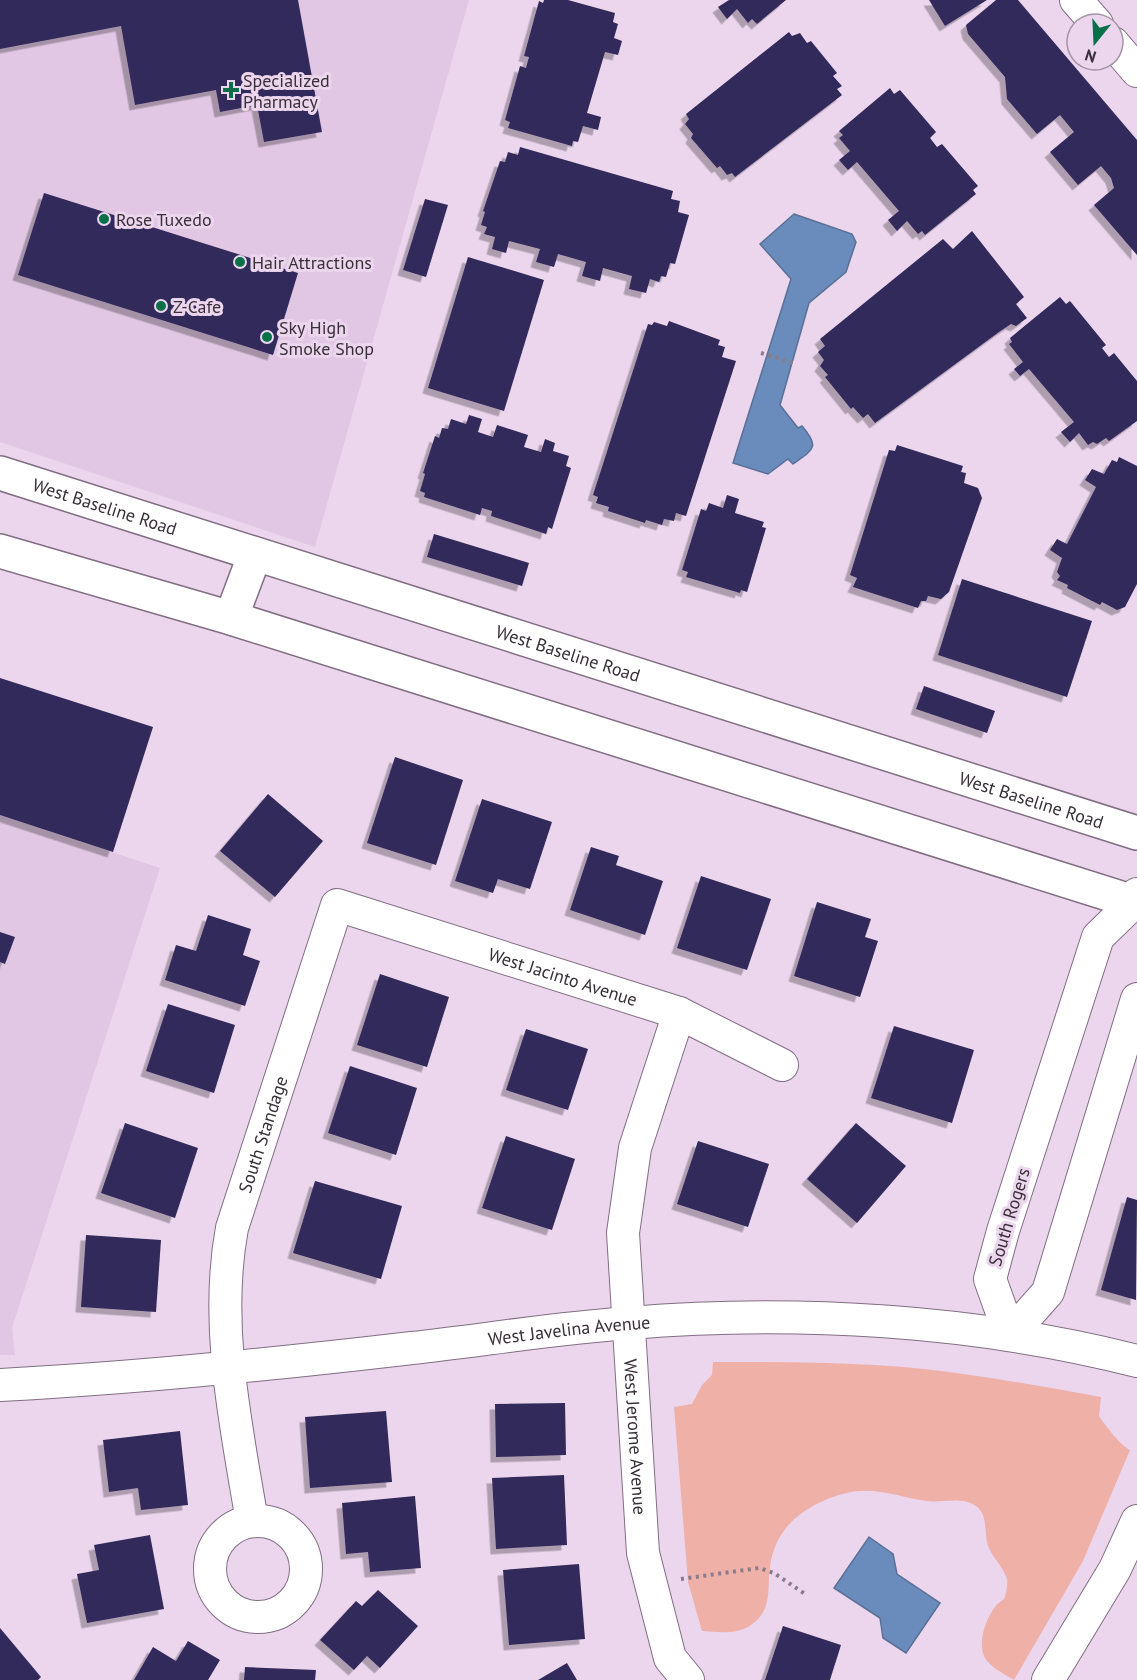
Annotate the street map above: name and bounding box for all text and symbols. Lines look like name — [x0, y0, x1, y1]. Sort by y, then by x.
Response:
north arrow — [1065, 12, 1125, 72]
text: N — [1082, 45, 1098, 67]
place label: Specialized Pharmacy — [243, 69, 330, 113]
marker: Specialized Pharmacy — [224, 83, 238, 97]
place label: Rose Tuxedo — [116, 208, 212, 231]
marker: Rose Tuxedo — [97, 212, 111, 226]
place label: Hair Attractions — [252, 251, 372, 274]
marker: Hair Attractions — [233, 255, 247, 269]
place label: Z-Cafe — [173, 295, 221, 318]
marker: Z-Cafe — [154, 299, 168, 313]
place label: Sky High Smoke Shop — [279, 316, 374, 360]
marker: Sky High Smoke Shop — [260, 330, 274, 344]
street label: West Baseline Road — [30, 473, 180, 540]
street label: West Baseline Road — [493, 619, 643, 687]
street label: West Baseline Road — [957, 766, 1107, 833]
street label: West Jacinto Avenue — [486, 942, 640, 1011]
street label: South Standage — [233, 1073, 292, 1196]
street label: South Rogers — [983, 1165, 1035, 1269]
street label: West Javelina Avenue — [487, 1310, 651, 1350]
street label: West Jerome Avenue — [619, 1358, 652, 1515]

